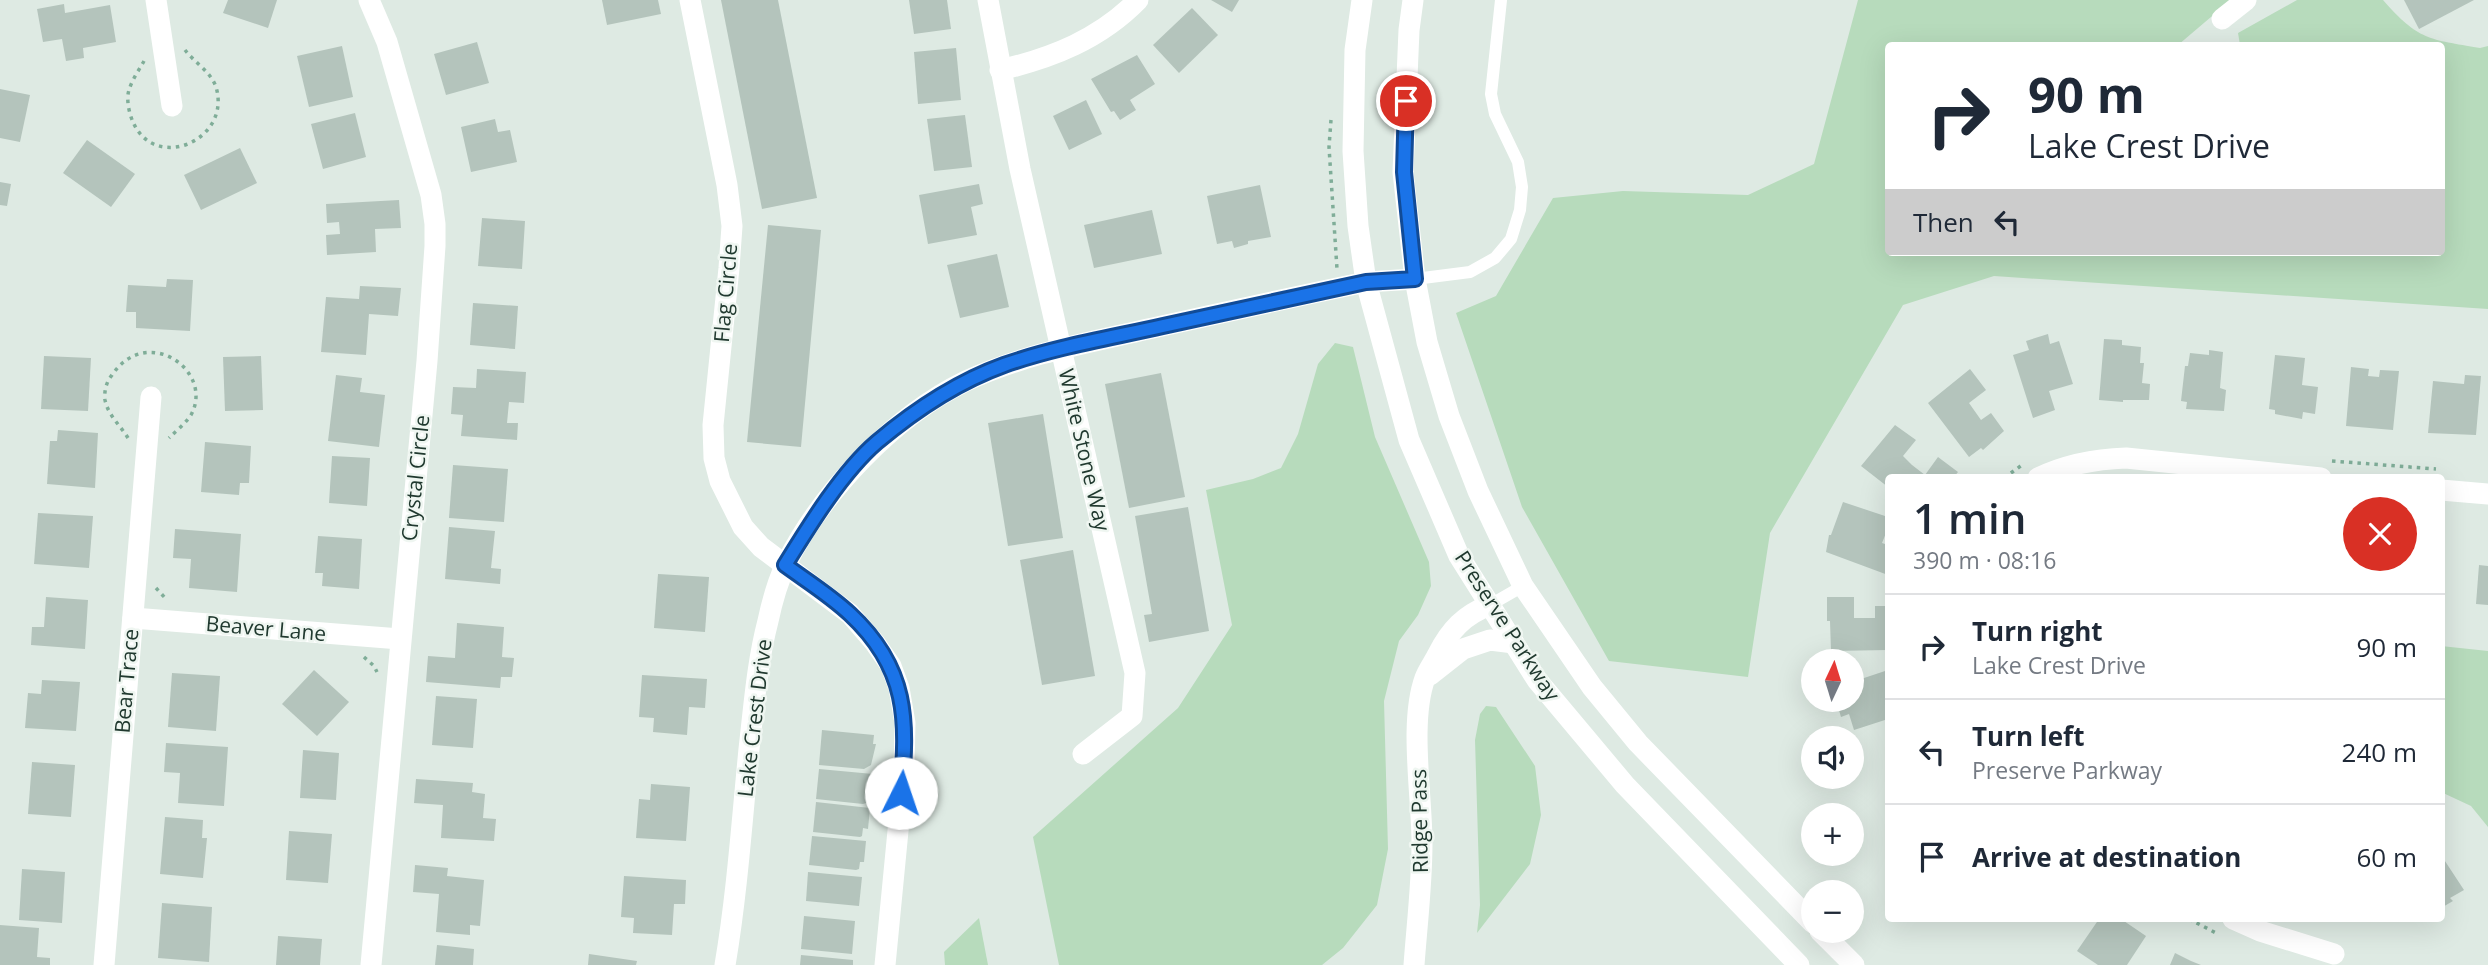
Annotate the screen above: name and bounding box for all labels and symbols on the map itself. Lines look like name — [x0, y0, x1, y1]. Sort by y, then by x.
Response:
pin — [1376, 71, 1436, 131]
street label: Flag Circle — [707, 242, 743, 343]
street label: White Stone Way — [1053, 366, 1117, 534]
street label: Crystal Circle — [394, 414, 436, 542]
street label: Preserve Parkway — [1449, 545, 1567, 706]
street label: Beaver Lane — [205, 609, 327, 647]
street label: Bear Trace — [107, 628, 145, 734]
street label: Lake Crest Drive — [730, 637, 778, 798]
north arrow — [1801, 649, 1864, 712]
position arrow — [864, 756, 938, 830]
street label: Ridge Pass — [1404, 769, 1434, 873]

